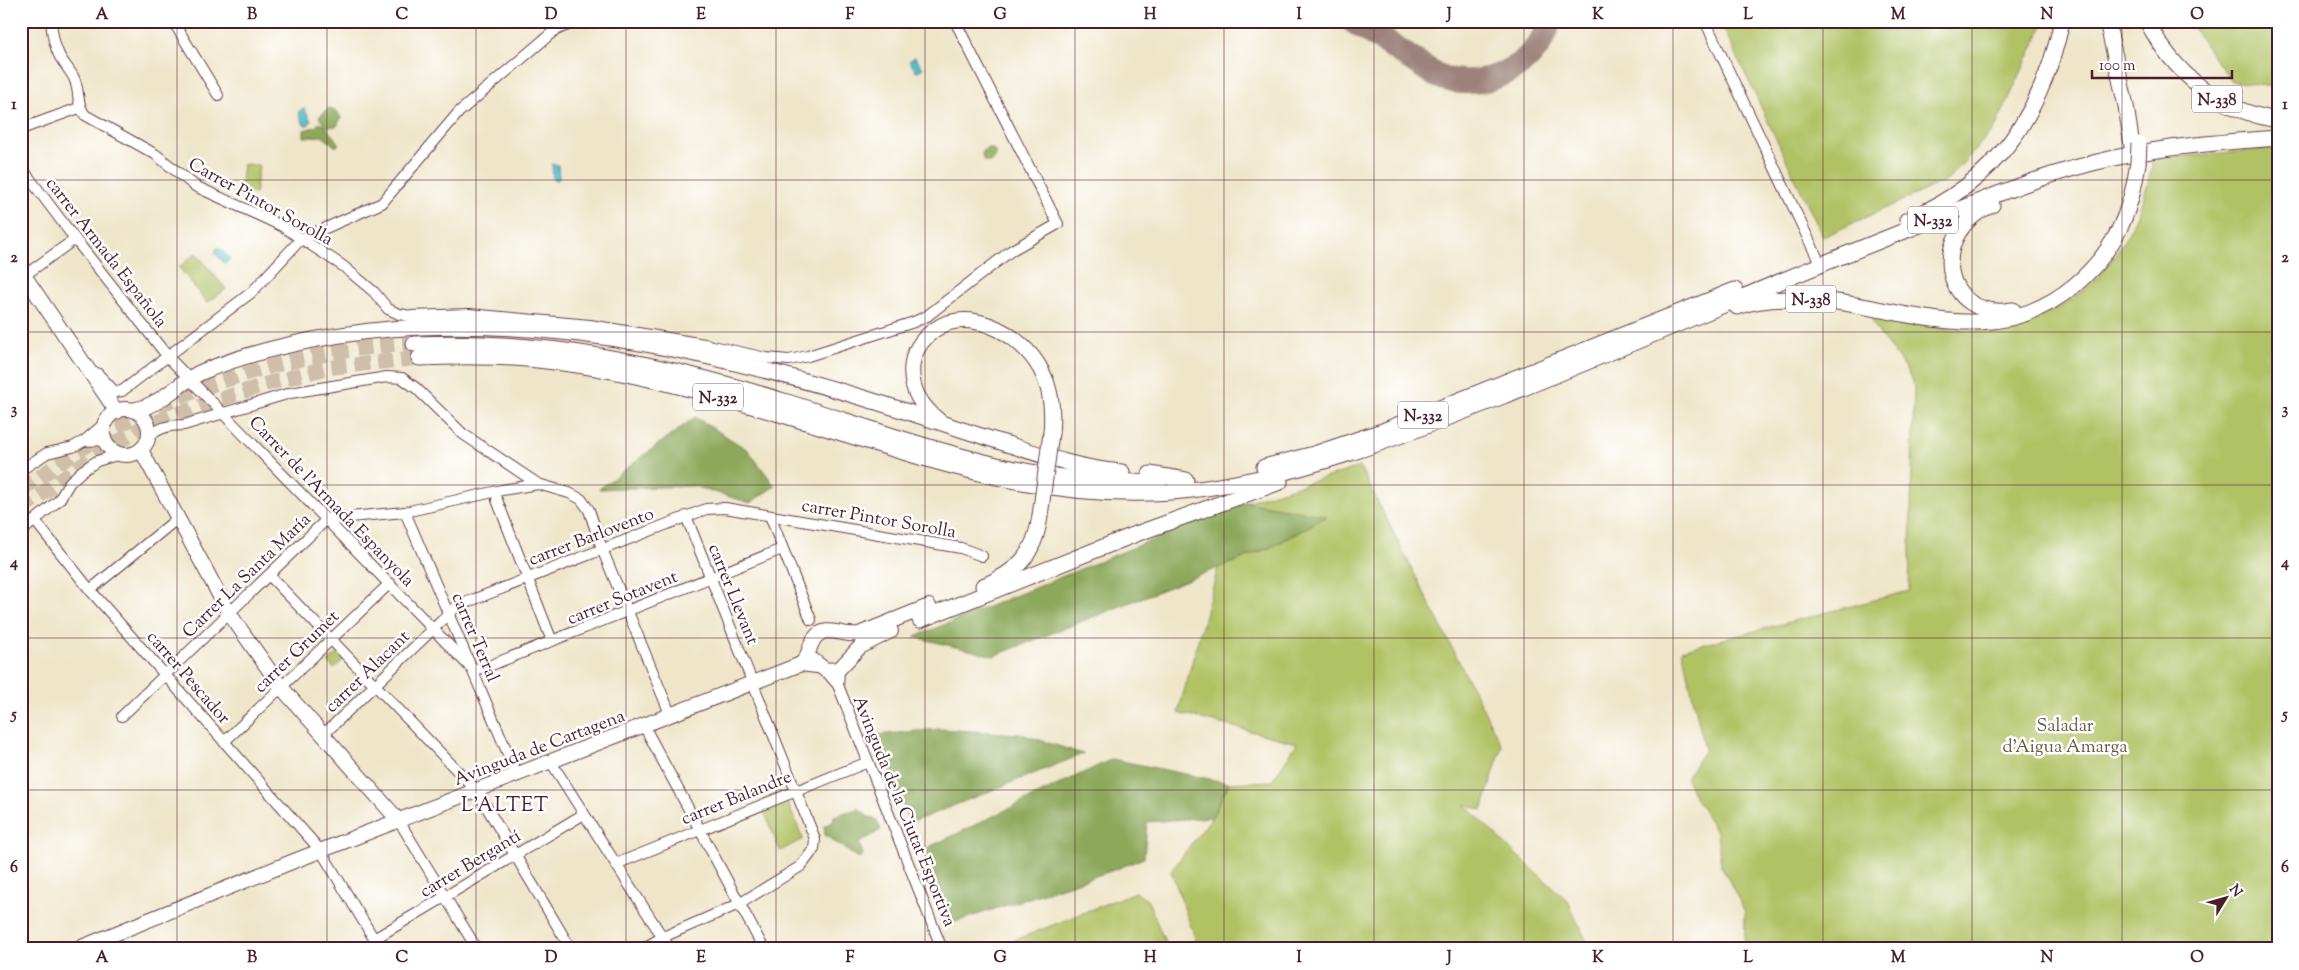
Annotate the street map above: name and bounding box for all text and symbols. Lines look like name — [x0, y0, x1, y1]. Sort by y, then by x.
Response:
text: A — [96, 4, 109, 27]
text: B — [247, 4, 257, 27]
text: C — [396, 4, 409, 27]
text: D — [545, 4, 558, 27]
text: E — [696, 4, 706, 27]
text: F — [846, 4, 855, 27]
text: G — [993, 4, 1007, 27]
text: H — [1144, 4, 1157, 27]
text: I — [1296, 4, 1302, 27]
text: J — [1445, 4, 1452, 27]
text: K — [1592, 4, 1604, 27]
text: L — [1743, 4, 1753, 27]
text: M — [1891, 4, 1906, 27]
text: N — [2041, 4, 2054, 27]
text: O — [2190, 4, 2204, 27]
scale bar — [2092, 48, 2232, 80]
text: 100 m — [2099, 56, 2136, 77]
road number: N-338 — [2192, 86, 2242, 112]
text: 1 — [11, 94, 17, 117]
text: 1 — [2282, 94, 2288, 117]
street label: Carrer Pintor Sorolla — [183, 152, 337, 253]
street label: carrer Armada Española — [38, 172, 173, 334]
road number: N-332 — [1908, 206, 1958, 234]
text: 2 — [10, 247, 18, 270]
text: 2 — [2281, 247, 2289, 270]
road number: N-338 — [1786, 286, 1836, 312]
road number: N-332 — [693, 384, 743, 411]
text: 3 — [11, 399, 18, 422]
text: 3 — [2282, 399, 2289, 422]
road number: N-332 — [1398, 402, 1448, 428]
street label: Carrer de l'Armada Espanyola — [242, 411, 419, 594]
street label: carrer Pintor Sorolla — [800, 494, 958, 546]
street label: carrer Barlovento — [525, 502, 658, 574]
street label: Carrer La Santa María — [177, 508, 318, 645]
street label: carrer Llevant — [700, 540, 764, 649]
text: 4 — [9, 552, 18, 575]
text: 4 — [2280, 552, 2289, 575]
street label: carrer Sotavent — [564, 565, 682, 633]
street label: carrer Terral — [444, 589, 505, 687]
street label: carrer Grumet — [249, 605, 346, 700]
street label: carrer Alacant — [320, 625, 417, 720]
street label: carrer Pescador — [140, 626, 236, 731]
street label: Avinguda de la Ciutat Esportiva — [845, 692, 961, 931]
text: 5 — [9, 704, 17, 727]
street label: Avinguda de Cartagena — [450, 704, 629, 794]
text: 5 — [2280, 704, 2288, 727]
park label: Saladar d’Aigua Amarga — [2002, 714, 2128, 761]
street label: carrer Balandre — [678, 765, 796, 833]
district label: L'ALTET — [461, 792, 549, 821]
street label: carrer Bergantí — [415, 824, 527, 905]
text: 6 — [10, 857, 18, 880]
text: 6 — [2281, 857, 2289, 880]
north arrow — [2202, 872, 2252, 922]
text: N — [2223, 881, 2246, 902]
text: A — [96, 947, 109, 970]
text: B — [247, 947, 257, 970]
text: C — [396, 947, 409, 970]
text: D — [545, 947, 558, 970]
text: E — [696, 947, 706, 970]
text: F — [846, 947, 855, 970]
text: G — [993, 947, 1007, 970]
text: H — [1144, 947, 1157, 970]
text: I — [1296, 947, 1302, 970]
text: J — [1445, 947, 1452, 970]
text: K — [1592, 947, 1604, 970]
text: L — [1743, 947, 1753, 970]
text: M — [1891, 947, 1906, 970]
text: N — [2041, 947, 2054, 970]
text: O — [2190, 947, 2204, 970]

